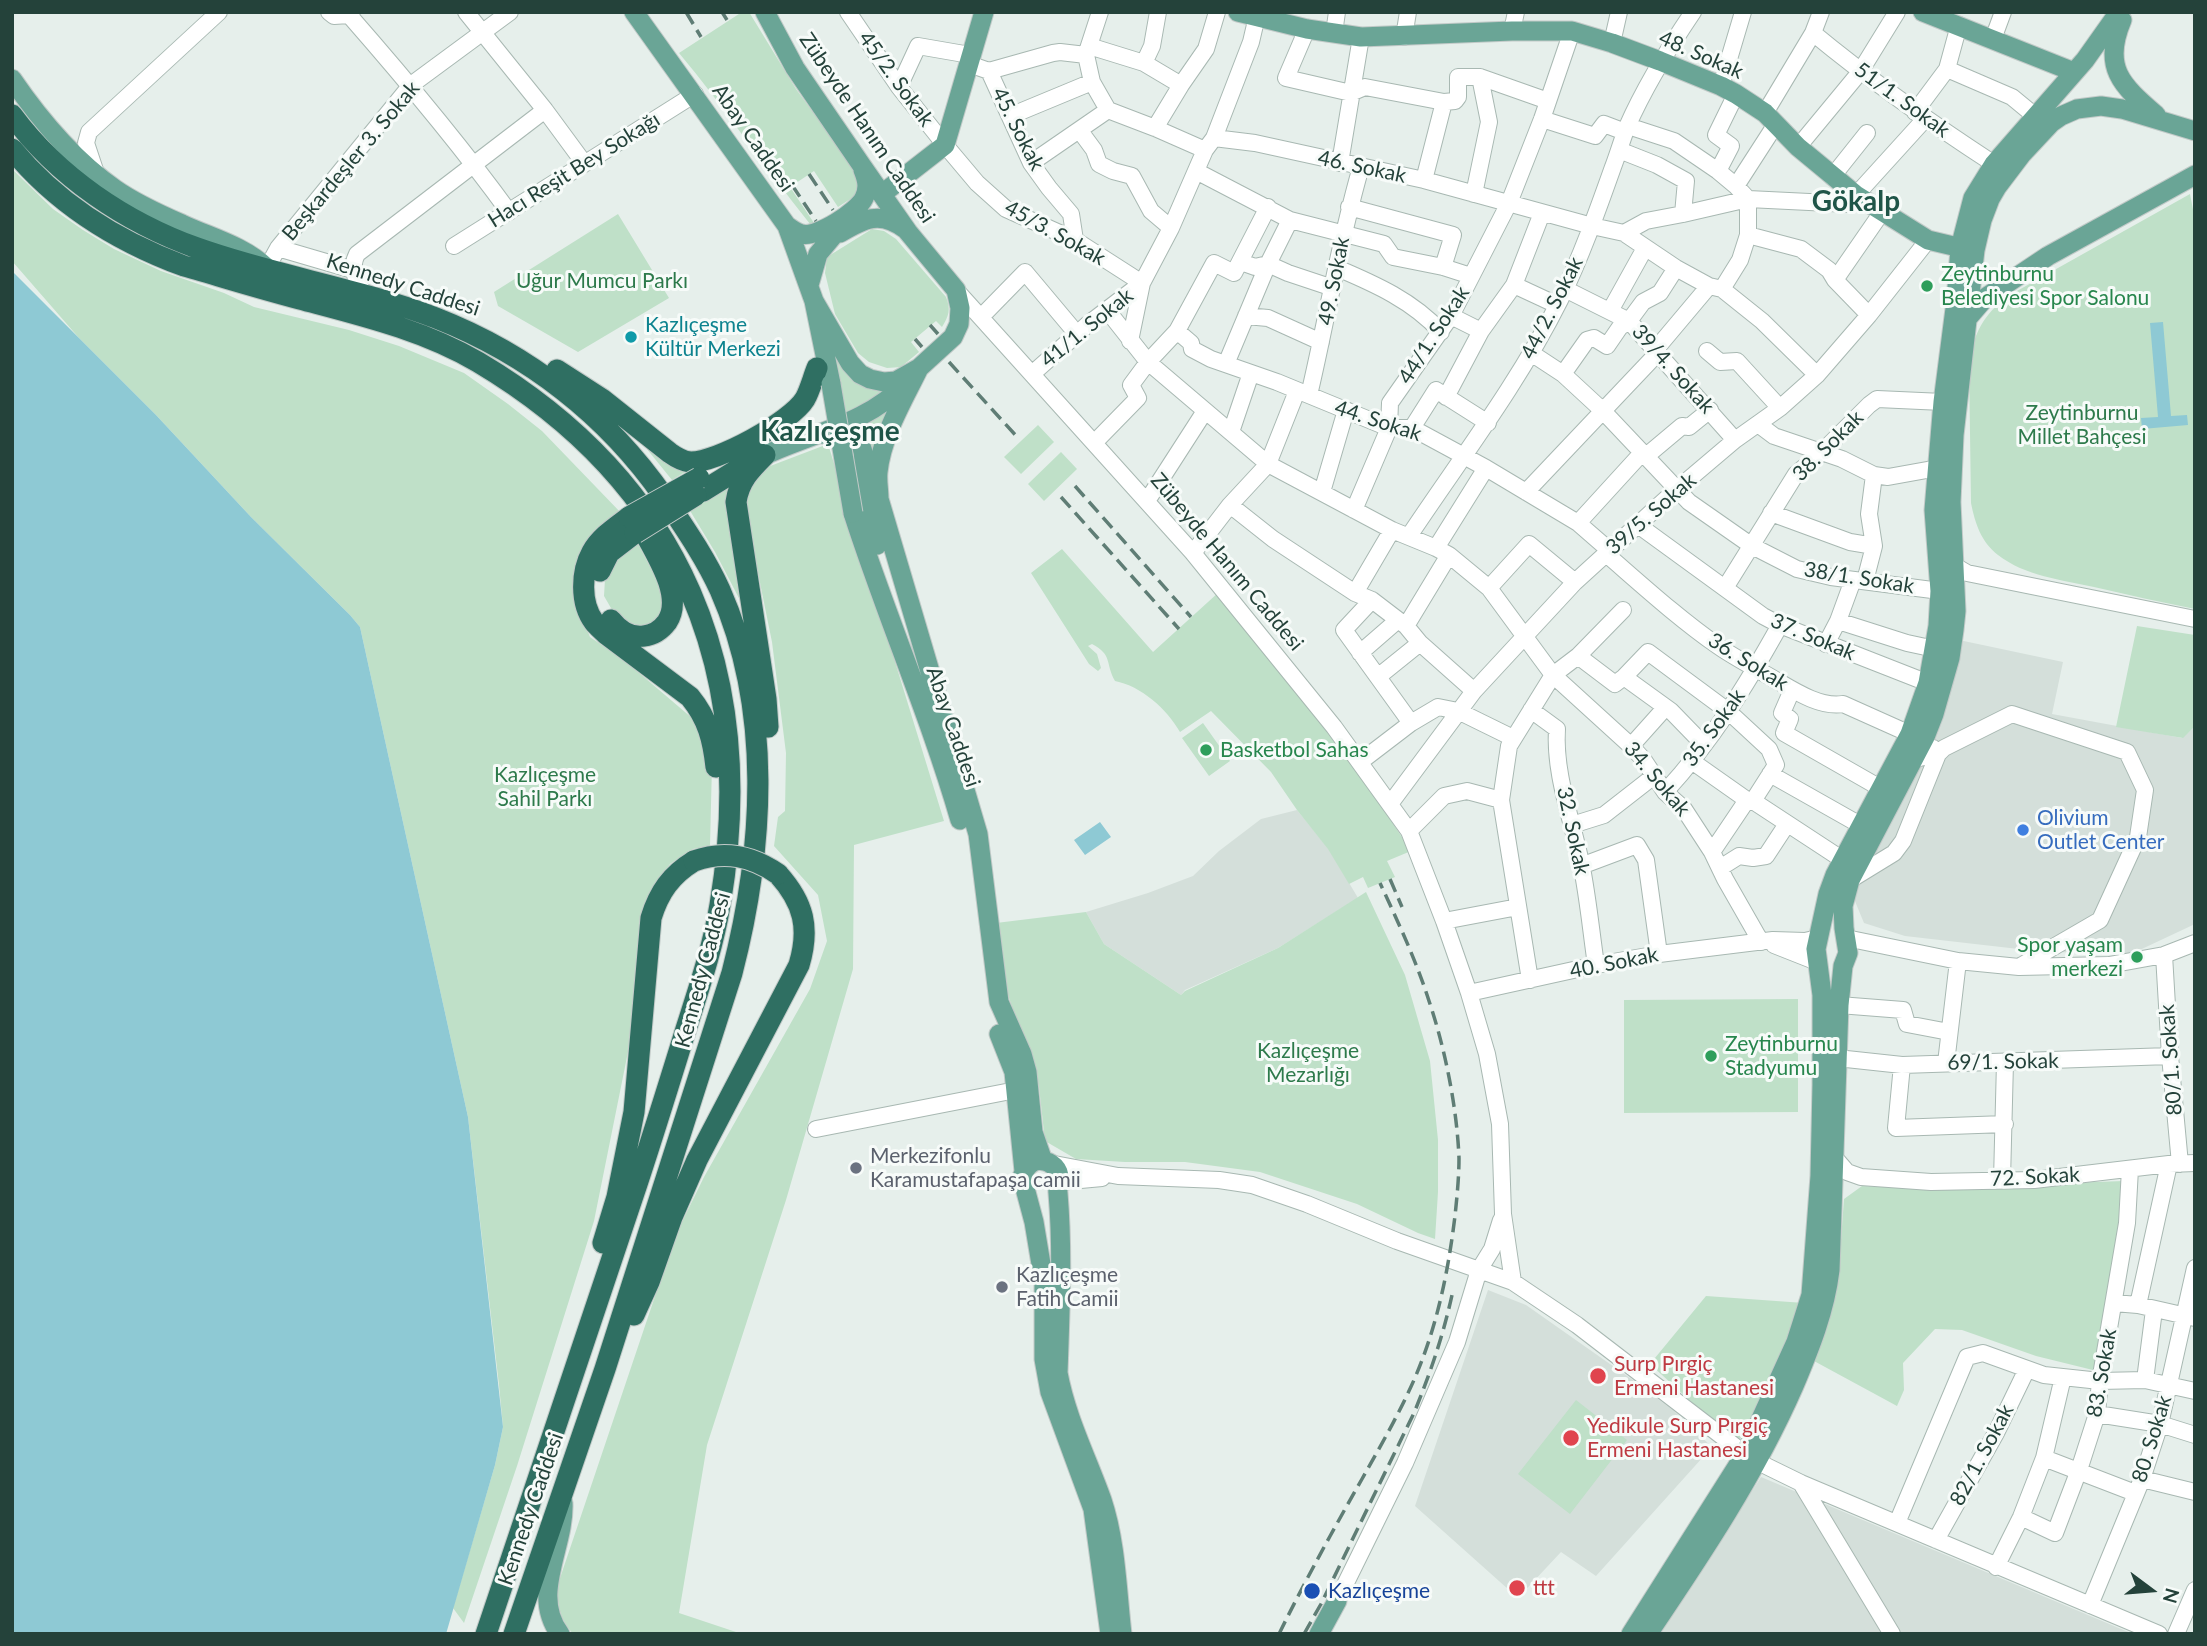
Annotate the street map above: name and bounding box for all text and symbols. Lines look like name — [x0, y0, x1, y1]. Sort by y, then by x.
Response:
street label: 48. Sokak — [1655, 25, 1747, 85]
street label: 45/2. Sokak — [853, 27, 939, 131]
street label: Zübeyde Hanım Caddesi — [794, 28, 940, 228]
street label: 51/1. Sokak — [1850, 57, 1954, 143]
street label: Beşkardeşler 3. Sokak — [277, 76, 425, 246]
street label: Abay Caddesi — [707, 79, 799, 197]
street label: 45. Sokak — [986, 83, 1050, 175]
street label: Hacı Reşit Bey Sokağı — [483, 107, 665, 233]
street label: 46. Sokak — [1316, 145, 1408, 189]
district label: Gökalp — [1812, 185, 1900, 219]
street label: 45/3. Sokak — [1000, 195, 1110, 271]
street label: 49. Sokak — [1313, 235, 1355, 327]
street label: Kennedy Caddesi — [323, 248, 483, 322]
street label: 44/2. Sokak — [1515, 253, 1589, 363]
place label: Zeytinburnu Belediyesi Spor Salonu — [1941, 261, 2149, 311]
park label: Uğur Mumcu Parkı — [516, 268, 688, 294]
marker: Zeytinburnu Belediyesi Spor Salonu — [1919, 278, 1935, 294]
street label: 44/1. Sokak — [1393, 281, 1475, 389]
street label: 41/1. Sokak — [1036, 283, 1138, 373]
place label: Kazlıçeşme Kültür Merkezi — [645, 312, 781, 362]
street label: 39/4. Sokak — [1626, 319, 1720, 419]
marker: Kazlıçeşme Kültür Merkezi — [623, 329, 639, 345]
street label: 44. Sokak — [1331, 395, 1425, 447]
park label: Zeytinburnu Millet Bahçesi — [2018, 400, 2146, 450]
street label: 38. Sokak — [1787, 405, 1869, 487]
district label: Kazlıçeşme — [760, 415, 900, 449]
street label: Zübeyde Hanım Caddesi — [1145, 468, 1309, 656]
street label: 39/5. Sokak — [1601, 468, 1701, 560]
street label: 38/1. Sokak — [1802, 557, 1916, 599]
street label: 37. Sokak — [1767, 608, 1859, 666]
street label: 36. Sokak — [1703, 628, 1793, 696]
street label: Abay Caddesi — [921, 664, 985, 790]
street label: 35. Sokak — [1677, 684, 1751, 772]
place label: Basketbol Sahas — [1220, 737, 1368, 763]
street label: 34. Sokak — [1619, 737, 1695, 821]
marker: Basketbol Sahas — [1198, 742, 1214, 758]
park label: Kazlıçeşme Sahil Parkı — [494, 762, 596, 812]
street label: 32. Sokak — [1551, 785, 1595, 877]
place label: Olivium Outlet Center — [2037, 805, 2164, 855]
marker: Olivium Outlet Center — [2015, 822, 2031, 838]
street label: Kennedy Caddesi — [670, 890, 736, 1050]
place label: Spor yaşam merkezi — [2017, 932, 2123, 982]
street label: 40. Sokak — [1568, 942, 1660, 984]
marker: Spor yaşam merkezi — [2129, 949, 2145, 965]
street label: 80/1. Sokak — [2155, 1004, 2187, 1116]
place label: Zeytinburnu Stadyumu — [1725, 1031, 1838, 1081]
park label: Kazlıçeşme Mezarlığı — [1257, 1038, 1359, 1088]
marker: Zeytinburnu Stadyumu — [1703, 1048, 1719, 1064]
street label: 69/1. Sokak — [1947, 1048, 2059, 1076]
place label: Merkezifonlu Karamustafapaşa camii — [870, 1143, 1081, 1193]
marker: Merkezifonlu Karamustafapaşa camii — [848, 1160, 864, 1176]
street label: 72. Sokak — [1990, 1162, 2080, 1192]
place label: Kazlıçeşme Fatih Camii — [1016, 1262, 1119, 1312]
marker: Kazlıçeşme Fatih Camii — [994, 1279, 1010, 1295]
street label: 83. Sokak — [2082, 1327, 2122, 1419]
place label: Surp Pırgiç Ermeni Hastanesi — [1614, 1351, 1774, 1401]
marker: Surp Pırgiç Ermeni Hastanesi — [1588, 1366, 1608, 1386]
street label: 80. Sokak — [2127, 1392, 2177, 1486]
street label: 82/1. Sokak — [1945, 1400, 2019, 1510]
place label: Yedikule Surp Pırgiç Ermeni Hastanesi — [1587, 1413, 1768, 1463]
marker: Yedikule Surp Pırgiç Ermeni Hastanesi — [1561, 1428, 1581, 1448]
street label: Kennedy Caddesi — [493, 1429, 569, 1589]
north arrow — [2116, 1555, 2186, 1625]
place label: ttt — [1533, 1575, 1555, 1601]
place label: Kazlıçeşme — [1328, 1578, 1430, 1604]
marker: ttt — [1507, 1578, 1527, 1598]
marker: Kazlıçeşme — [1302, 1581, 1322, 1601]
text: N — [2159, 1586, 2185, 1606]

